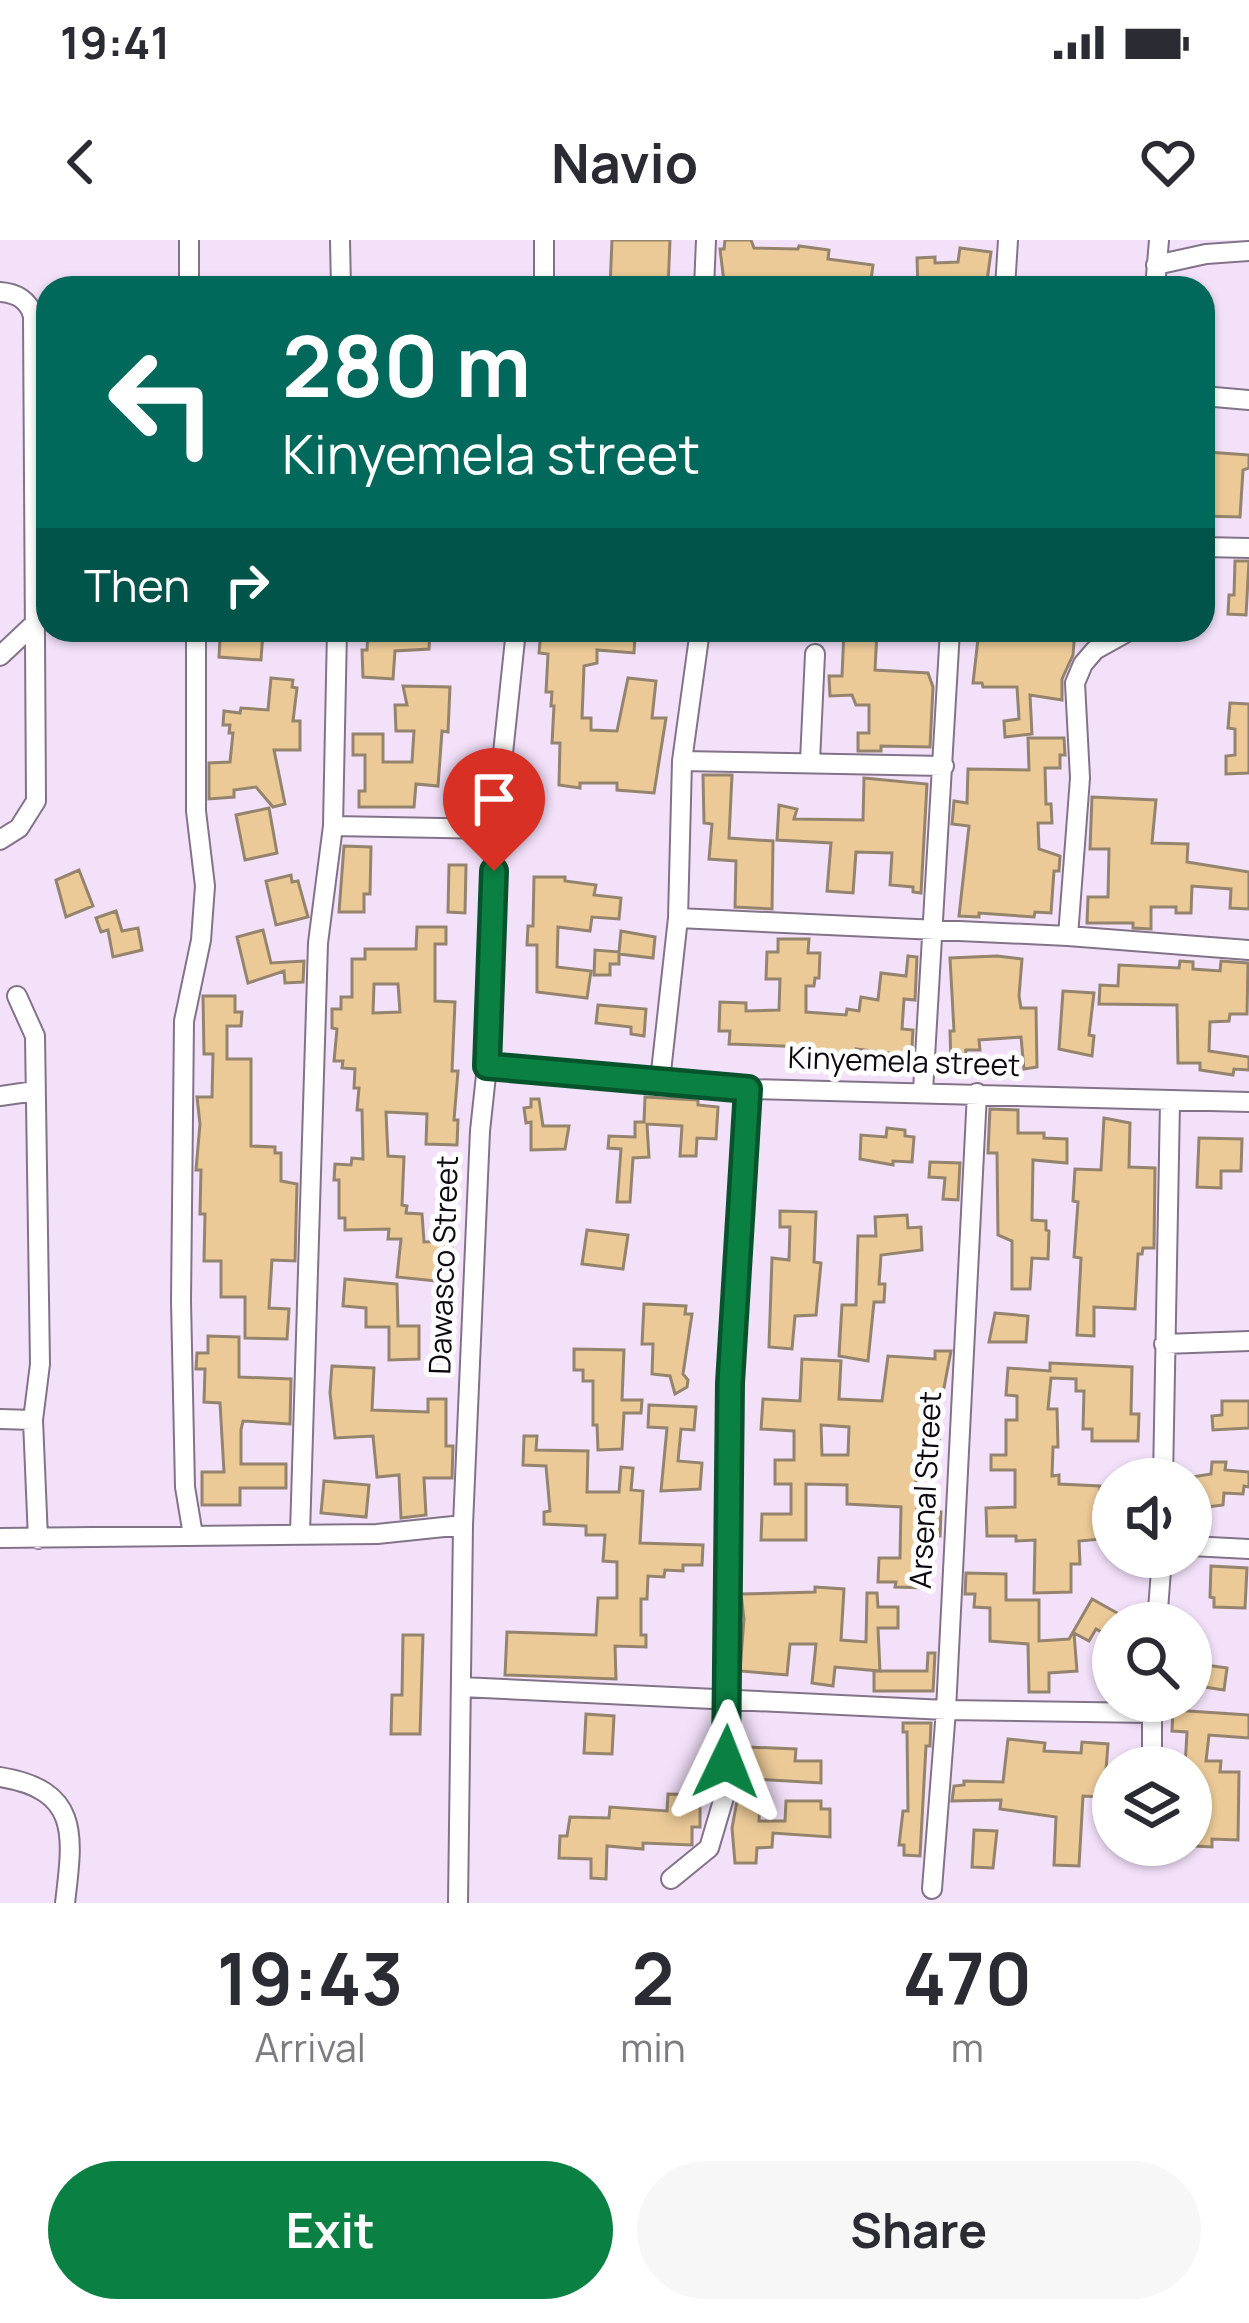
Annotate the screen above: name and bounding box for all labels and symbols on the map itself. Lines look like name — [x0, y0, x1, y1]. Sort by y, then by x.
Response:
pin — [443, 748, 545, 871]
street label: Kinyemela street — [787, 1036, 1021, 1085]
street label: Dawasco Street — [418, 1155, 467, 1375]
street label: Arsenal Street — [899, 1390, 950, 1590]
position arrow — [663, 1699, 789, 1825]

